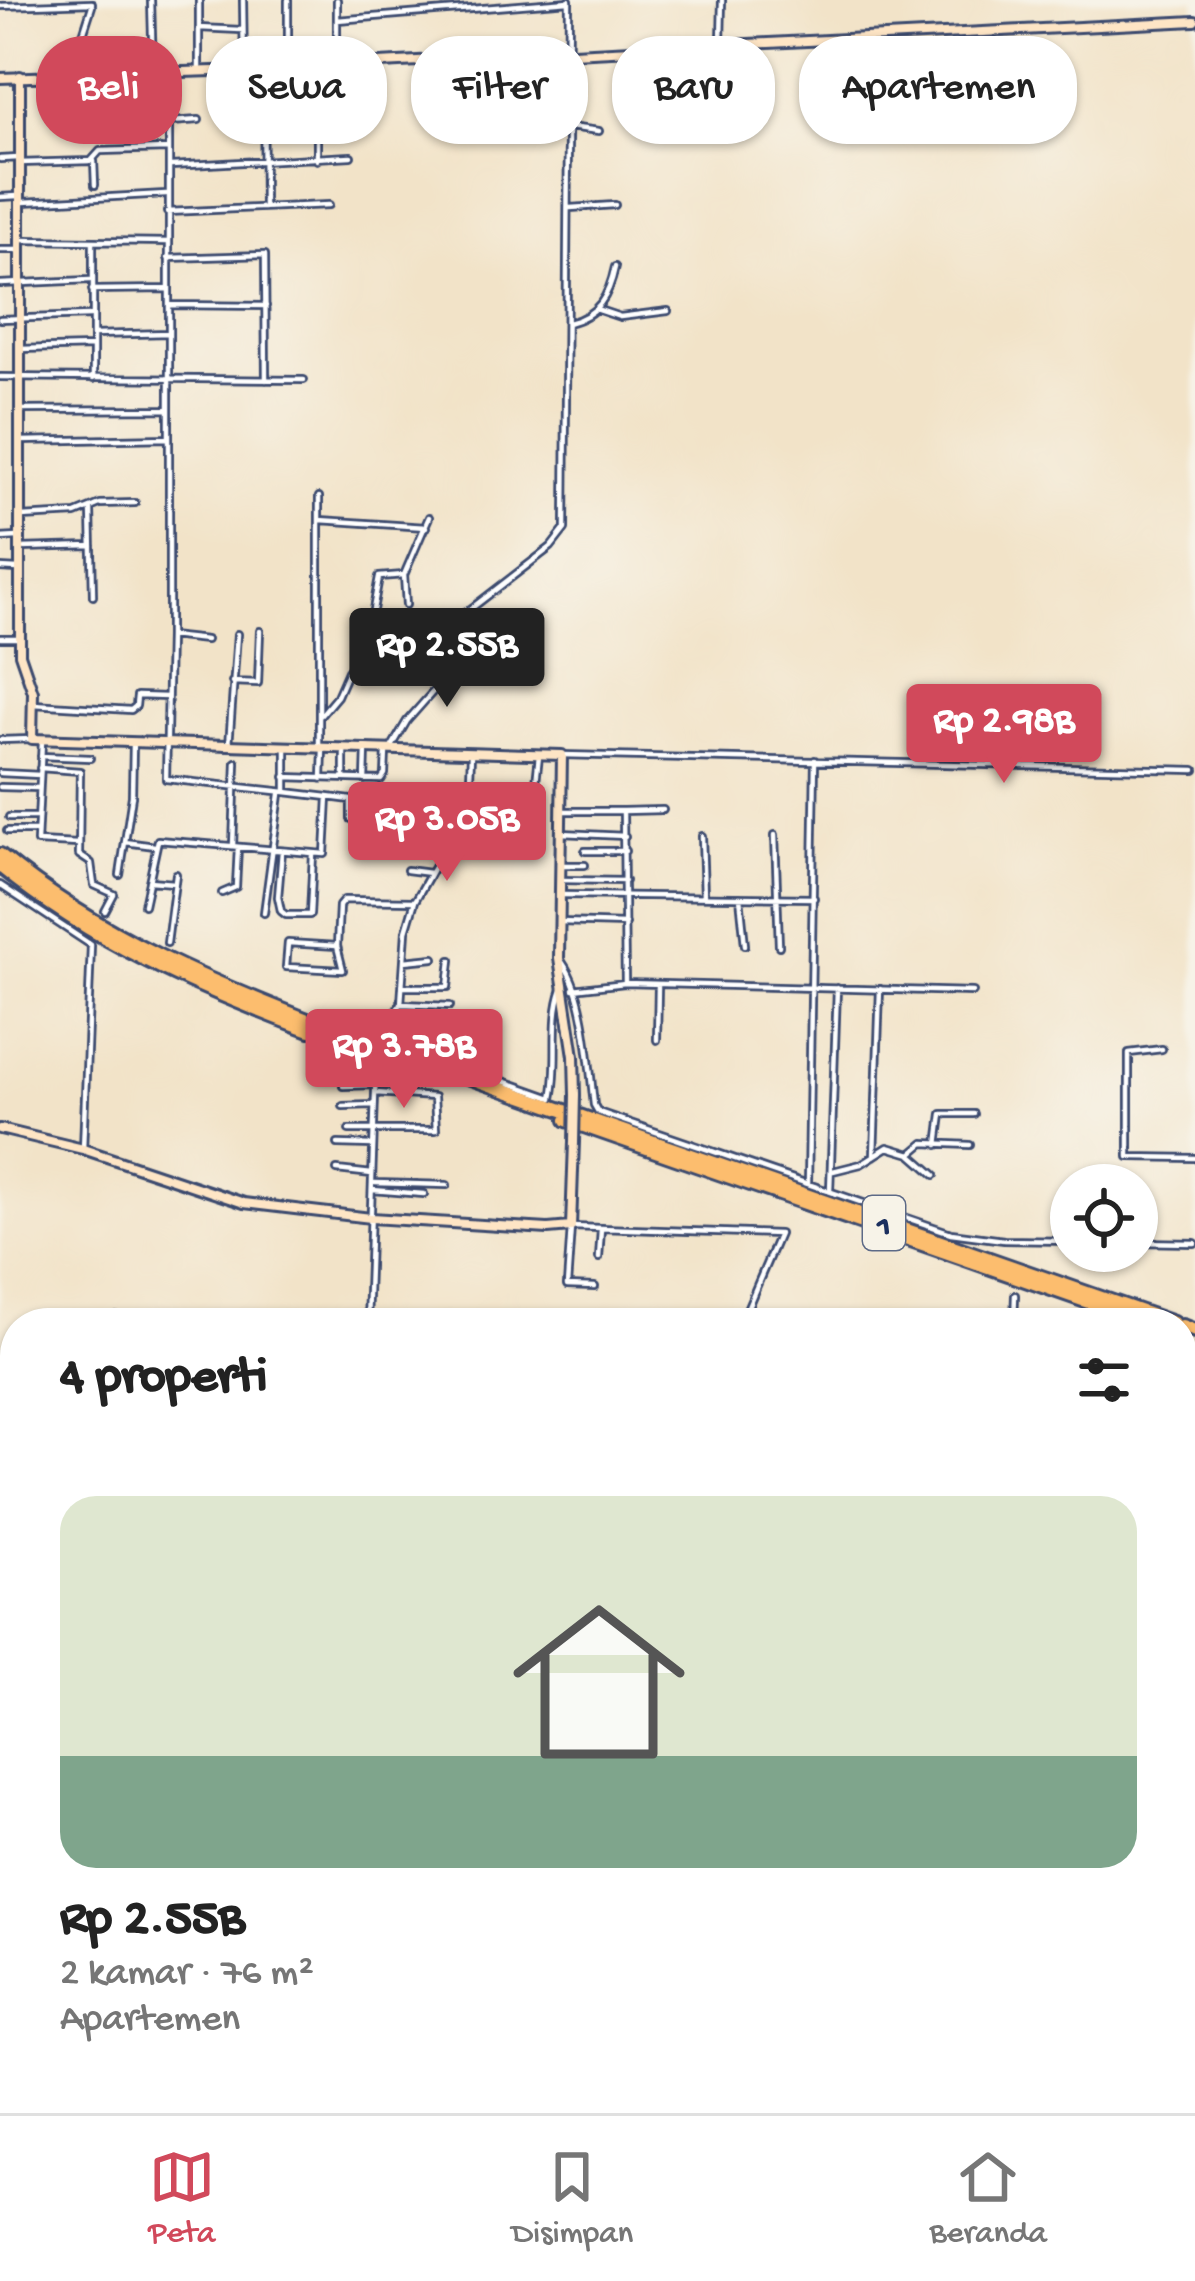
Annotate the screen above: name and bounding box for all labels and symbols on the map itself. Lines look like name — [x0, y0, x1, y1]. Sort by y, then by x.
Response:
pin: Rp 2.55B — [323, 608, 571, 710]
pin: Rp 2.98B — [880, 684, 1128, 786]
pin: Rp 3.05B — [323, 782, 571, 884]
pin: Rp 3.78B — [280, 1009, 528, 1111]
road number: 1 — [863, 1196, 905, 1250]

